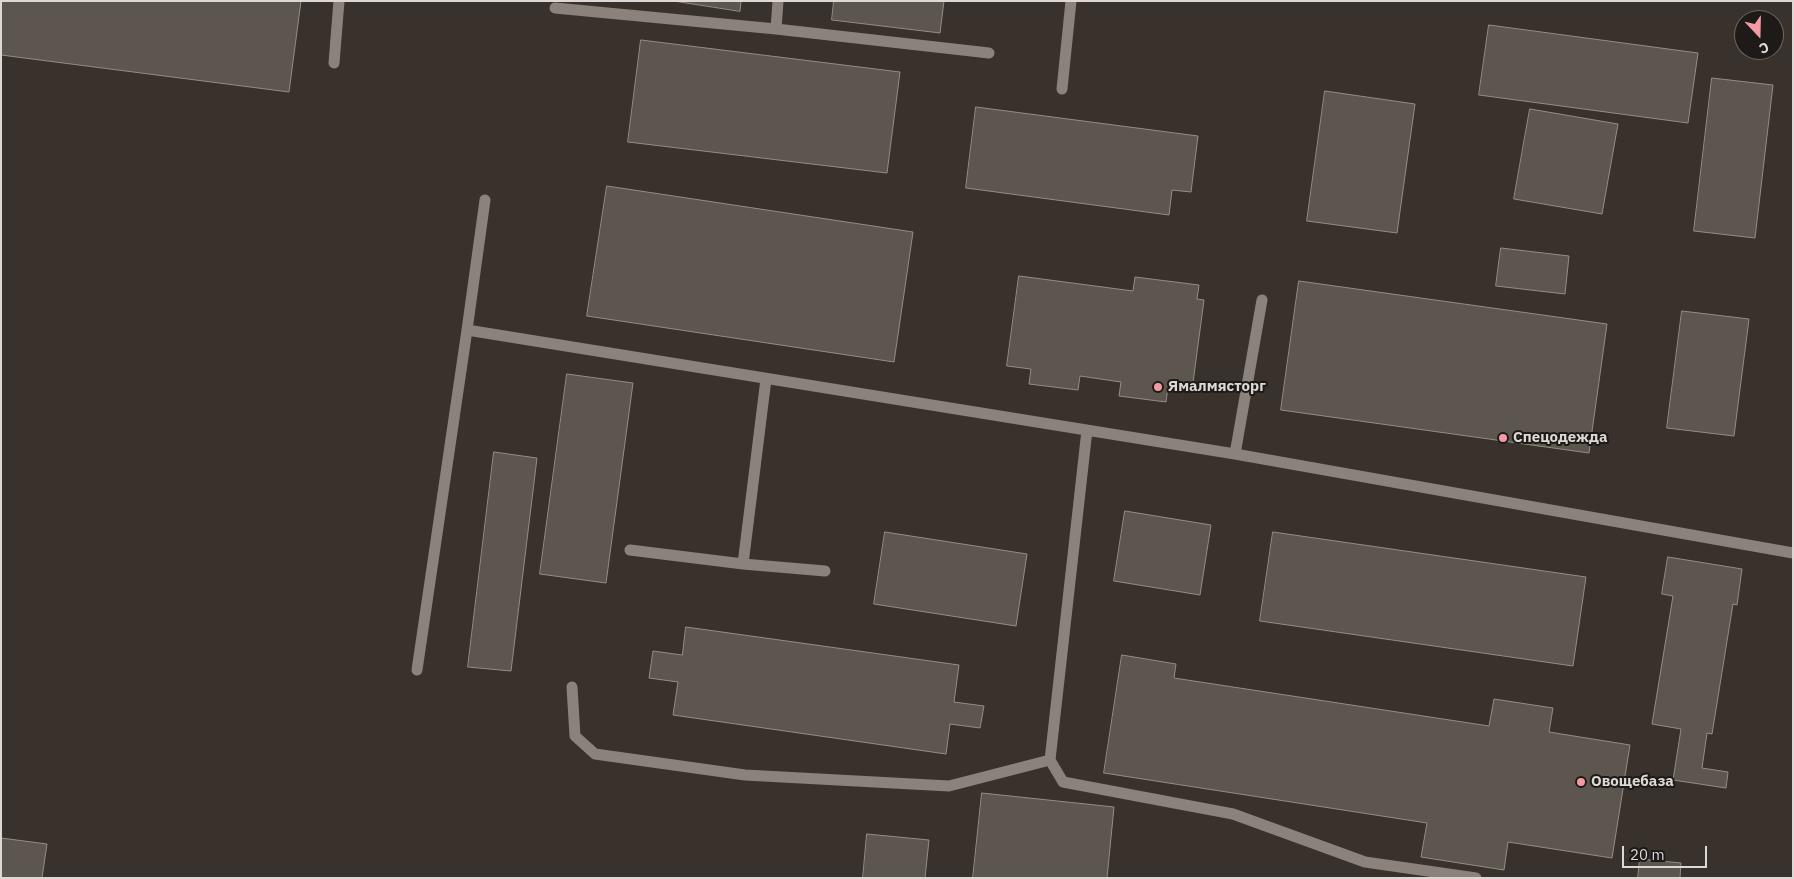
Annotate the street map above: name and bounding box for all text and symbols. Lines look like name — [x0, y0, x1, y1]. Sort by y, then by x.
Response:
north arrow — [1734, 10, 1784, 60]
text: С — [1757, 38, 1772, 58]
place label: Ямалмясторг — [1168, 378, 1266, 396]
marker: Ямалмясторг — [1152, 381, 1164, 393]
place label: Спецодежда — [1513, 429, 1607, 447]
marker: Спецодежда — [1497, 432, 1509, 444]
place label: Овощебаза — [1591, 773, 1674, 791]
marker: Овощебаза — [1575, 776, 1587, 788]
scale bar — [1624, 836, 1709, 868]
text: 20 m — [1630, 845, 1665, 864]

